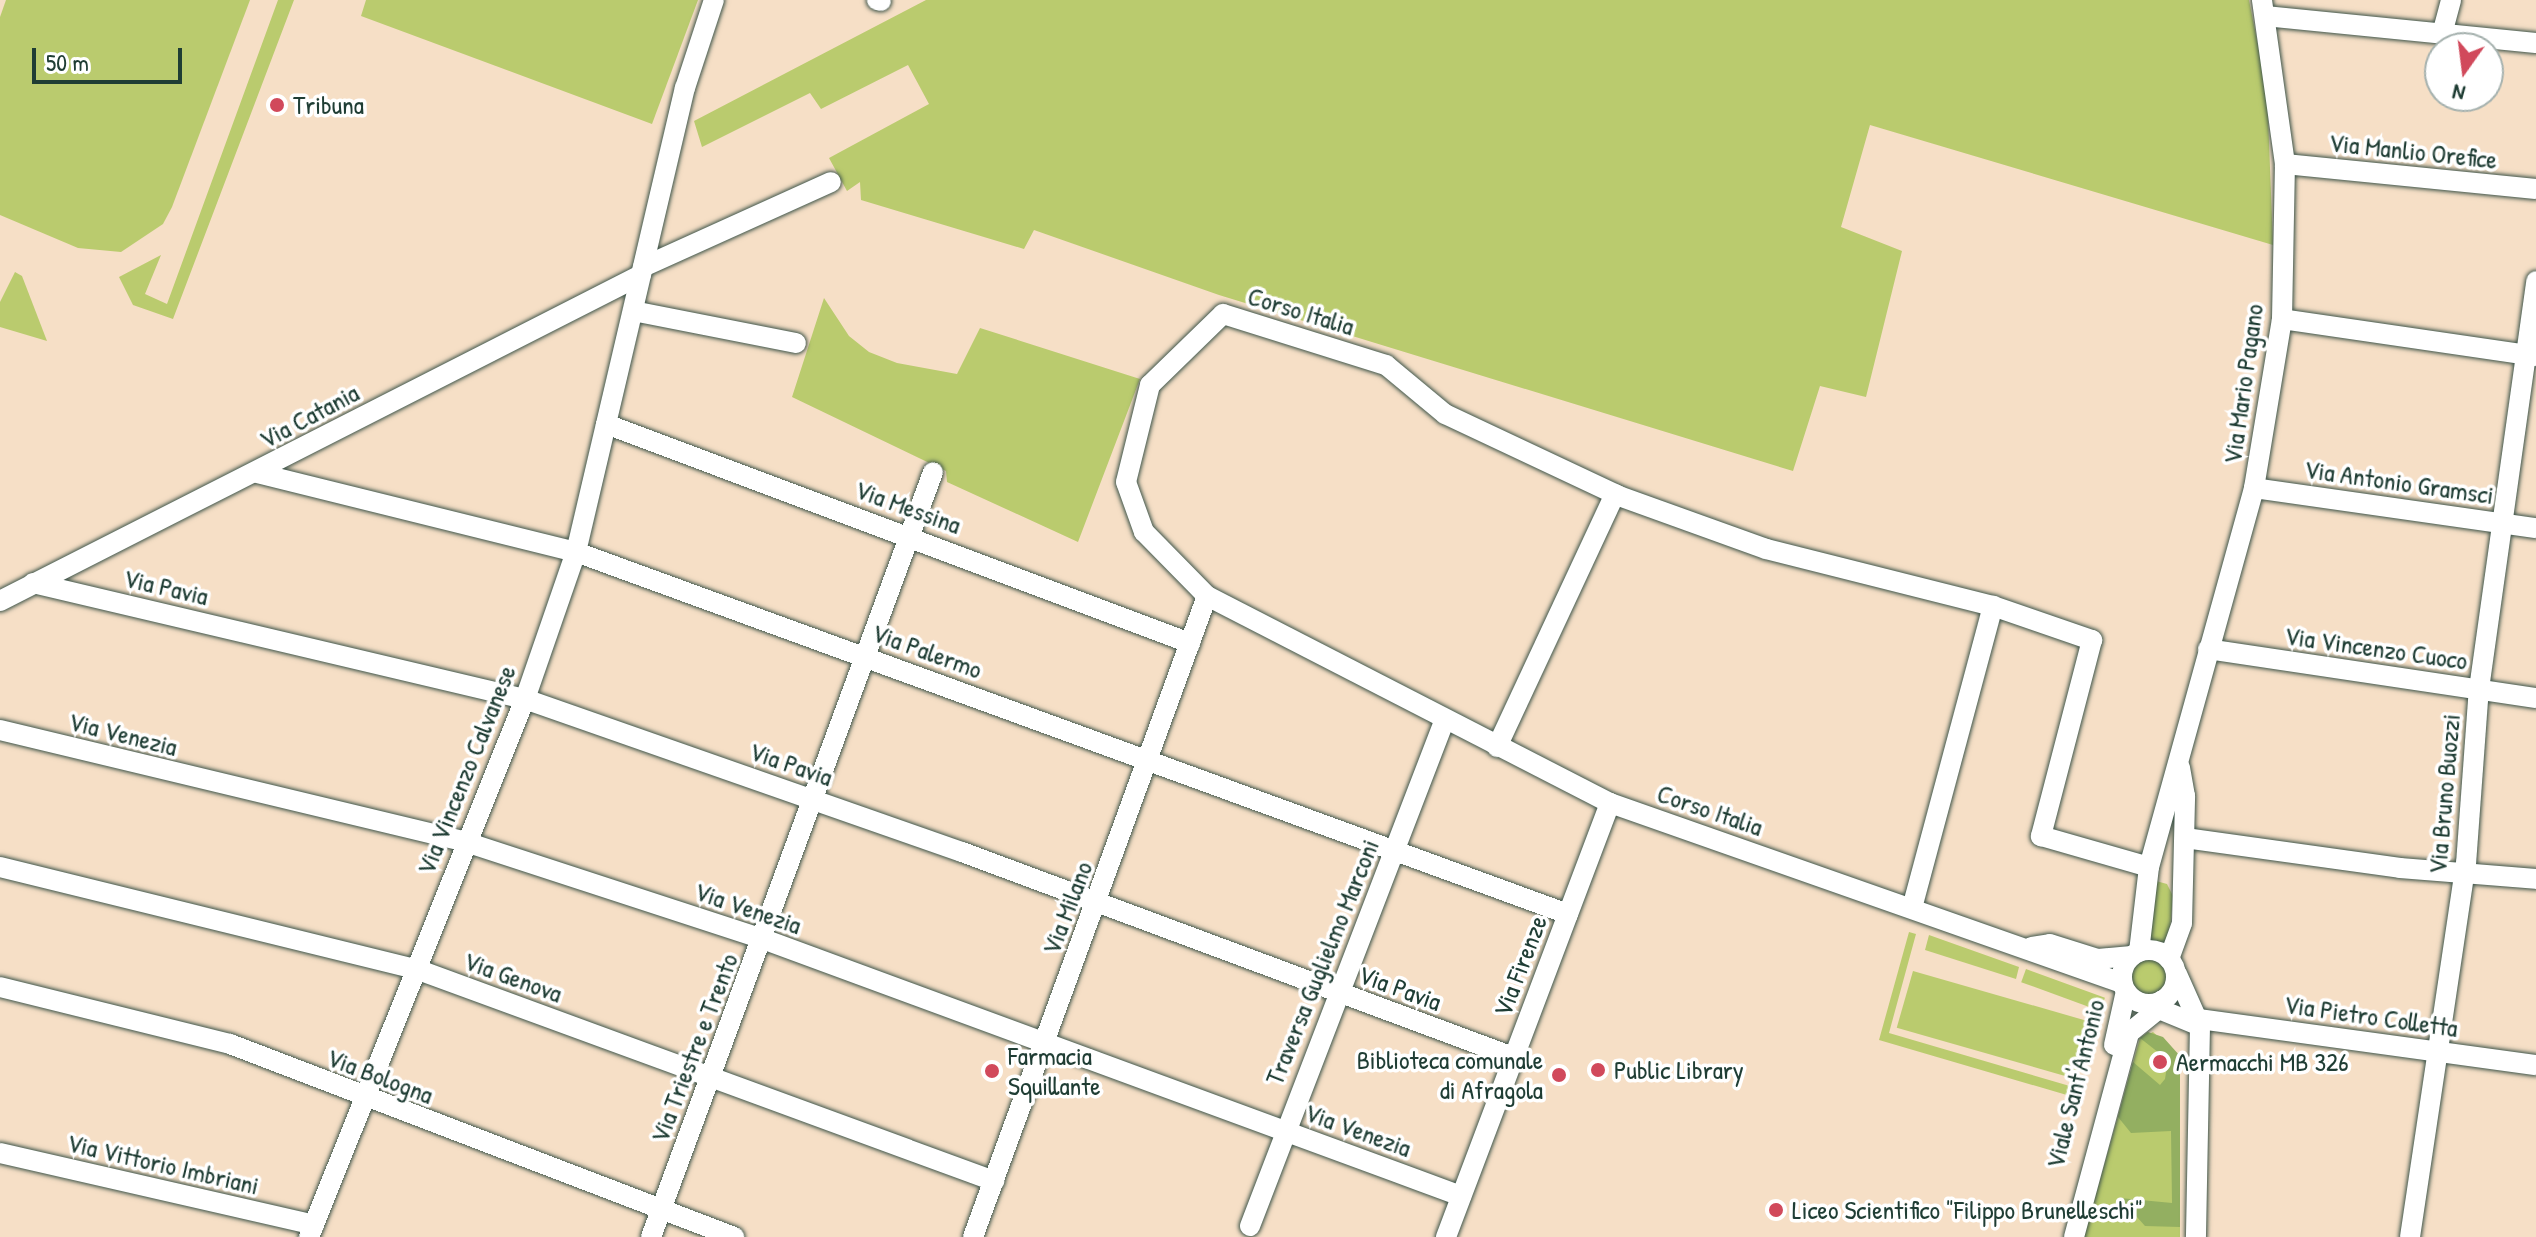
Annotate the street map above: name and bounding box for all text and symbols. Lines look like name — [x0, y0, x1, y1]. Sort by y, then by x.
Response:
scale bar — [36, 32, 186, 82]
north arrow — [2424, 32, 2504, 112]
text: 50 m — [46, 46, 89, 78]
text: N — [2449, 77, 2468, 109]
place label: Tribuna — [293, 89, 364, 121]
marker: Tribuna — [268, 96, 286, 114]
street label: Via Manlio Orefice — [2327, 127, 2499, 175]
street label: Corso Italia — [1244, 280, 1358, 342]
street label: Via Mario Pagano — [2216, 302, 2270, 466]
street label: Via Catania — [254, 377, 364, 455]
street label: Via Antonio Gramsci — [2302, 453, 2496, 511]
street label: Via Messina — [851, 473, 965, 541]
street label: Via Pavia — [121, 562, 211, 612]
street label: Via Palermo — [868, 617, 986, 685]
street label: Via Vincenzo Cuoco — [2283, 620, 2469, 676]
street label: Via Vincenzo Calvanese — [410, 661, 522, 879]
street label: Via Venezia — [65, 705, 181, 763]
street label: Via Bruno Buozzi — [2421, 713, 2467, 875]
street label: Via Pavia — [745, 735, 837, 793]
street label: Corso Italia — [1653, 777, 1767, 843]
street label: Traversa Guglielmo Marconi — [1259, 835, 1385, 1089]
street label: Via Milano — [1035, 857, 1099, 959]
street label: Via Venezia — [691, 875, 805, 941]
street label: Via Firenze — [1486, 911, 1554, 1021]
street label: Via Genova — [460, 945, 566, 1009]
street label: Via Triestre e Trento — [644, 949, 744, 1147]
street label: Via Pavia — [1354, 959, 1446, 1017]
street label: Via Pietro Colletta — [2282, 988, 2460, 1044]
street label: Viale Sant'Antonio — [2039, 996, 2111, 1172]
place label: Farmacia Squillante — [1008, 1040, 1101, 1102]
street label: Via Bologna — [323, 1042, 437, 1110]
place label: Biblioteca comunale di Afragola — [1357, 1044, 1543, 1106]
place label: Aermacchi MB 326 — [2176, 1046, 2349, 1078]
marker: Aermacchi MB 326 — [2151, 1053, 2169, 1071]
place label: Public Library — [1614, 1054, 1744, 1086]
marker: Public Library — [1589, 1061, 1607, 1079]
marker: Farmacia Squillante — [983, 1062, 1001, 1080]
marker: Biblioteca comunale di Afragola — [1550, 1066, 1568, 1084]
street label: Via Venezia — [1301, 1096, 1415, 1164]
street label: Via Vittorio Imbriani — [64, 1127, 262, 1201]
place label: Liceo Scientifico "Filippo Brunelleschi" — [1792, 1194, 2143, 1226]
marker: Liceo Scientifico "Filippo Brunelleschi" — [1767, 1201, 1785, 1219]

